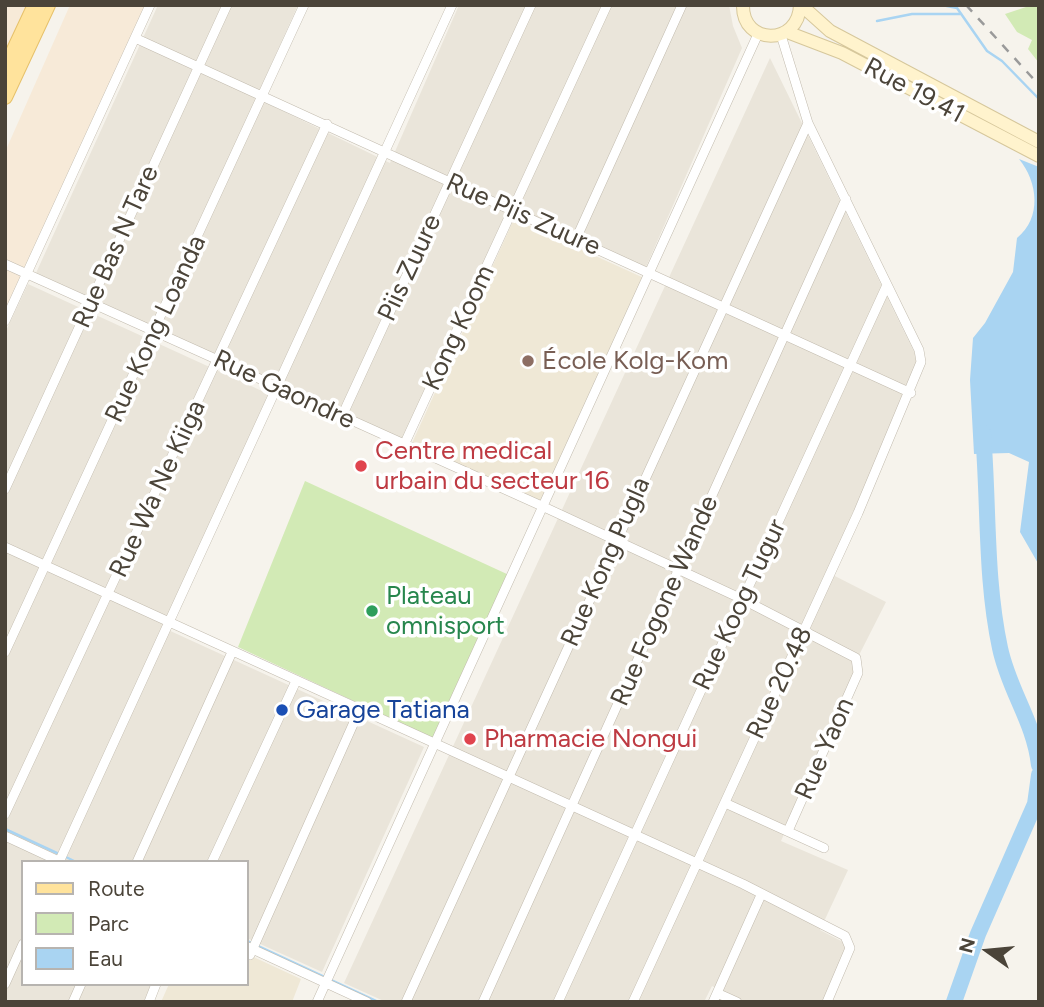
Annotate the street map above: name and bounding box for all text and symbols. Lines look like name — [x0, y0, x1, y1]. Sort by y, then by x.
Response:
street label: Rue 19.41 — [858, 52, 970, 130]
street label: Rue Bas N Tare — [66, 161, 166, 333]
street label: Rue Piis Zuure — [441, 167, 605, 263]
street label: Piis Zuure — [372, 210, 448, 326]
street label: Rue Kong Loanda — [99, 230, 213, 428]
street label: Kong Koom — [416, 260, 502, 396]
street label: Rue Gaondre — [208, 344, 360, 436]
place label: École Kolg-Kom — [542, 345, 728, 377]
marker: École Kolg-Kom — [520, 353, 536, 369]
street label: Rue Wa Ne Kiiga — [103, 395, 213, 583]
place label: Centre medical urbain du secteur 16 — [375, 435, 609, 496]
marker: Centre medical urbain du secteur 16 — [353, 458, 369, 474]
street label: Rue Kong Pugla — [555, 473, 657, 651]
street label: Rue Fogone Wande — [605, 491, 725, 711]
street label: Rue Koog Tugur — [687, 515, 793, 695]
place label: Plateau omnisport — [386, 580, 505, 642]
marker: Plateau omnisport — [364, 603, 380, 619]
street label: Rue 20.48 — [740, 622, 820, 744]
street label: Rue Yaon — [789, 693, 861, 805]
place label: Garage Tatiana — [296, 694, 470, 726]
marker: Garage Tatiana — [274, 702, 290, 718]
place label: Pharmacie Nongui — [484, 723, 697, 755]
marker: Pharmacie Nongui — [462, 731, 478, 747]
legend — [21, 860, 248, 986]
text: Route — [88, 876, 144, 901]
text: Parc — [88, 911, 129, 936]
north arrow — [953, 916, 1023, 986]
text: N — [954, 935, 980, 956]
text: Eau — [88, 946, 123, 971]

